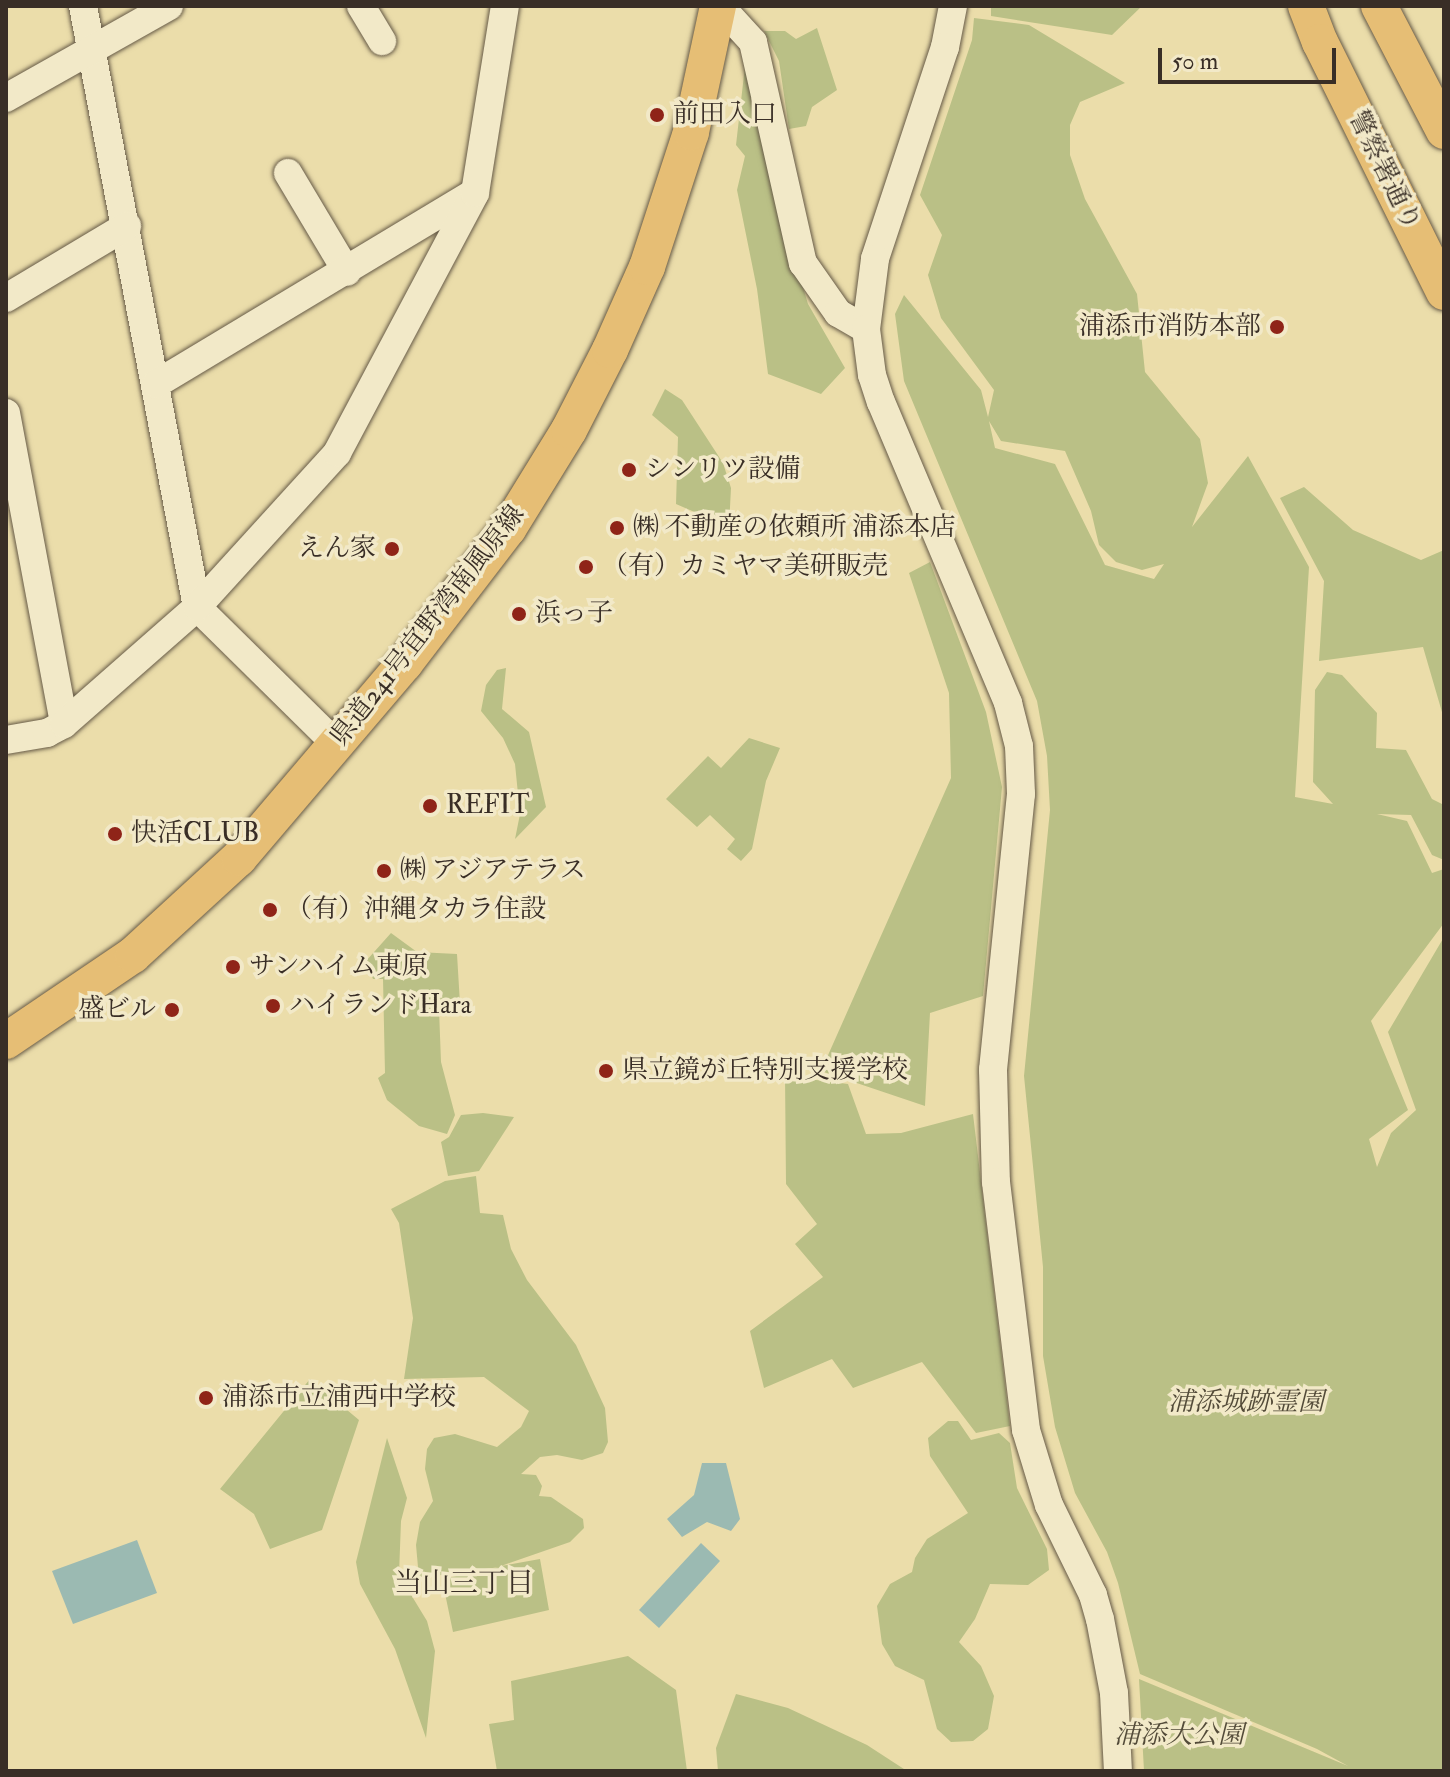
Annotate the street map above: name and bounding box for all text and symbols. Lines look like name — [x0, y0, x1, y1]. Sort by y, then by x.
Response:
scale bar — [1162, 32, 1340, 82]
text: 50 m — [1172, 46, 1218, 77]
place label: 前田入口 — [673, 99, 777, 131]
marker: 前田入口 — [648, 106, 666, 124]
street label: 警察署通り — [1341, 106, 1427, 236]
place label: 浦添市消防本部 — [1079, 311, 1261, 343]
marker: 浦添市消防本部 — [1268, 318, 1286, 336]
place label: シンリツ設備 — [645, 454, 801, 486]
marker: シンリツ設備 — [620, 461, 638, 479]
street label: 県道241号宜野湾南風原線 — [324, 500, 532, 752]
place label: ㈱ 不動産の依頼所 浦添本店 — [633, 512, 956, 544]
marker: ㈱ 不動産の依頼所 浦添本店 — [608, 519, 626, 537]
place label: えん家 — [298, 533, 376, 565]
marker: えん家 — [383, 540, 401, 558]
place label: （有）カミヤマ美研販売 — [602, 551, 888, 583]
marker: （有）カミヤマ美研販売 — [577, 558, 595, 576]
place label: 浜っ子 — [535, 598, 613, 630]
marker: 浜っ子 — [510, 605, 528, 623]
place label: REFIT — [446, 790, 529, 822]
marker: REFIT — [421, 797, 439, 815]
place label: 快活CLUB — [131, 818, 259, 850]
marker: 快活CLUB — [106, 825, 124, 843]
place label: ㈱ アジアテラス — [400, 855, 587, 887]
marker: ㈱ アジアテラス — [375, 862, 393, 880]
place label: （有）沖縄タカラ住設 — [286, 894, 546, 926]
marker: （有）沖縄タカラ住設 — [261, 901, 279, 919]
place label: サンハイム東原 — [249, 951, 431, 983]
marker: サンハイム東原 — [224, 958, 242, 976]
place label: ハイランドHara — [289, 990, 471, 1022]
place label: 盛ビル — [78, 994, 156, 1026]
marker: ハイランドHara — [264, 997, 282, 1015]
marker: 盛ビル — [163, 1001, 181, 1019]
place label: 県立鏡が丘特別支援学校 — [622, 1055, 908, 1087]
marker: 県立鏡が丘特別支援学校 — [597, 1062, 615, 1080]
place label: 浦添市立浦西中学校 — [222, 1382, 456, 1414]
park label: 浦添城跡霊園 — [1168, 1387, 1324, 1419]
marker: 浦添市立浦西中学校 — [197, 1389, 215, 1407]
district label: 当山三丁目 — [394, 1567, 534, 1601]
park label: 浦添大公園 — [1114, 1720, 1244, 1752]

